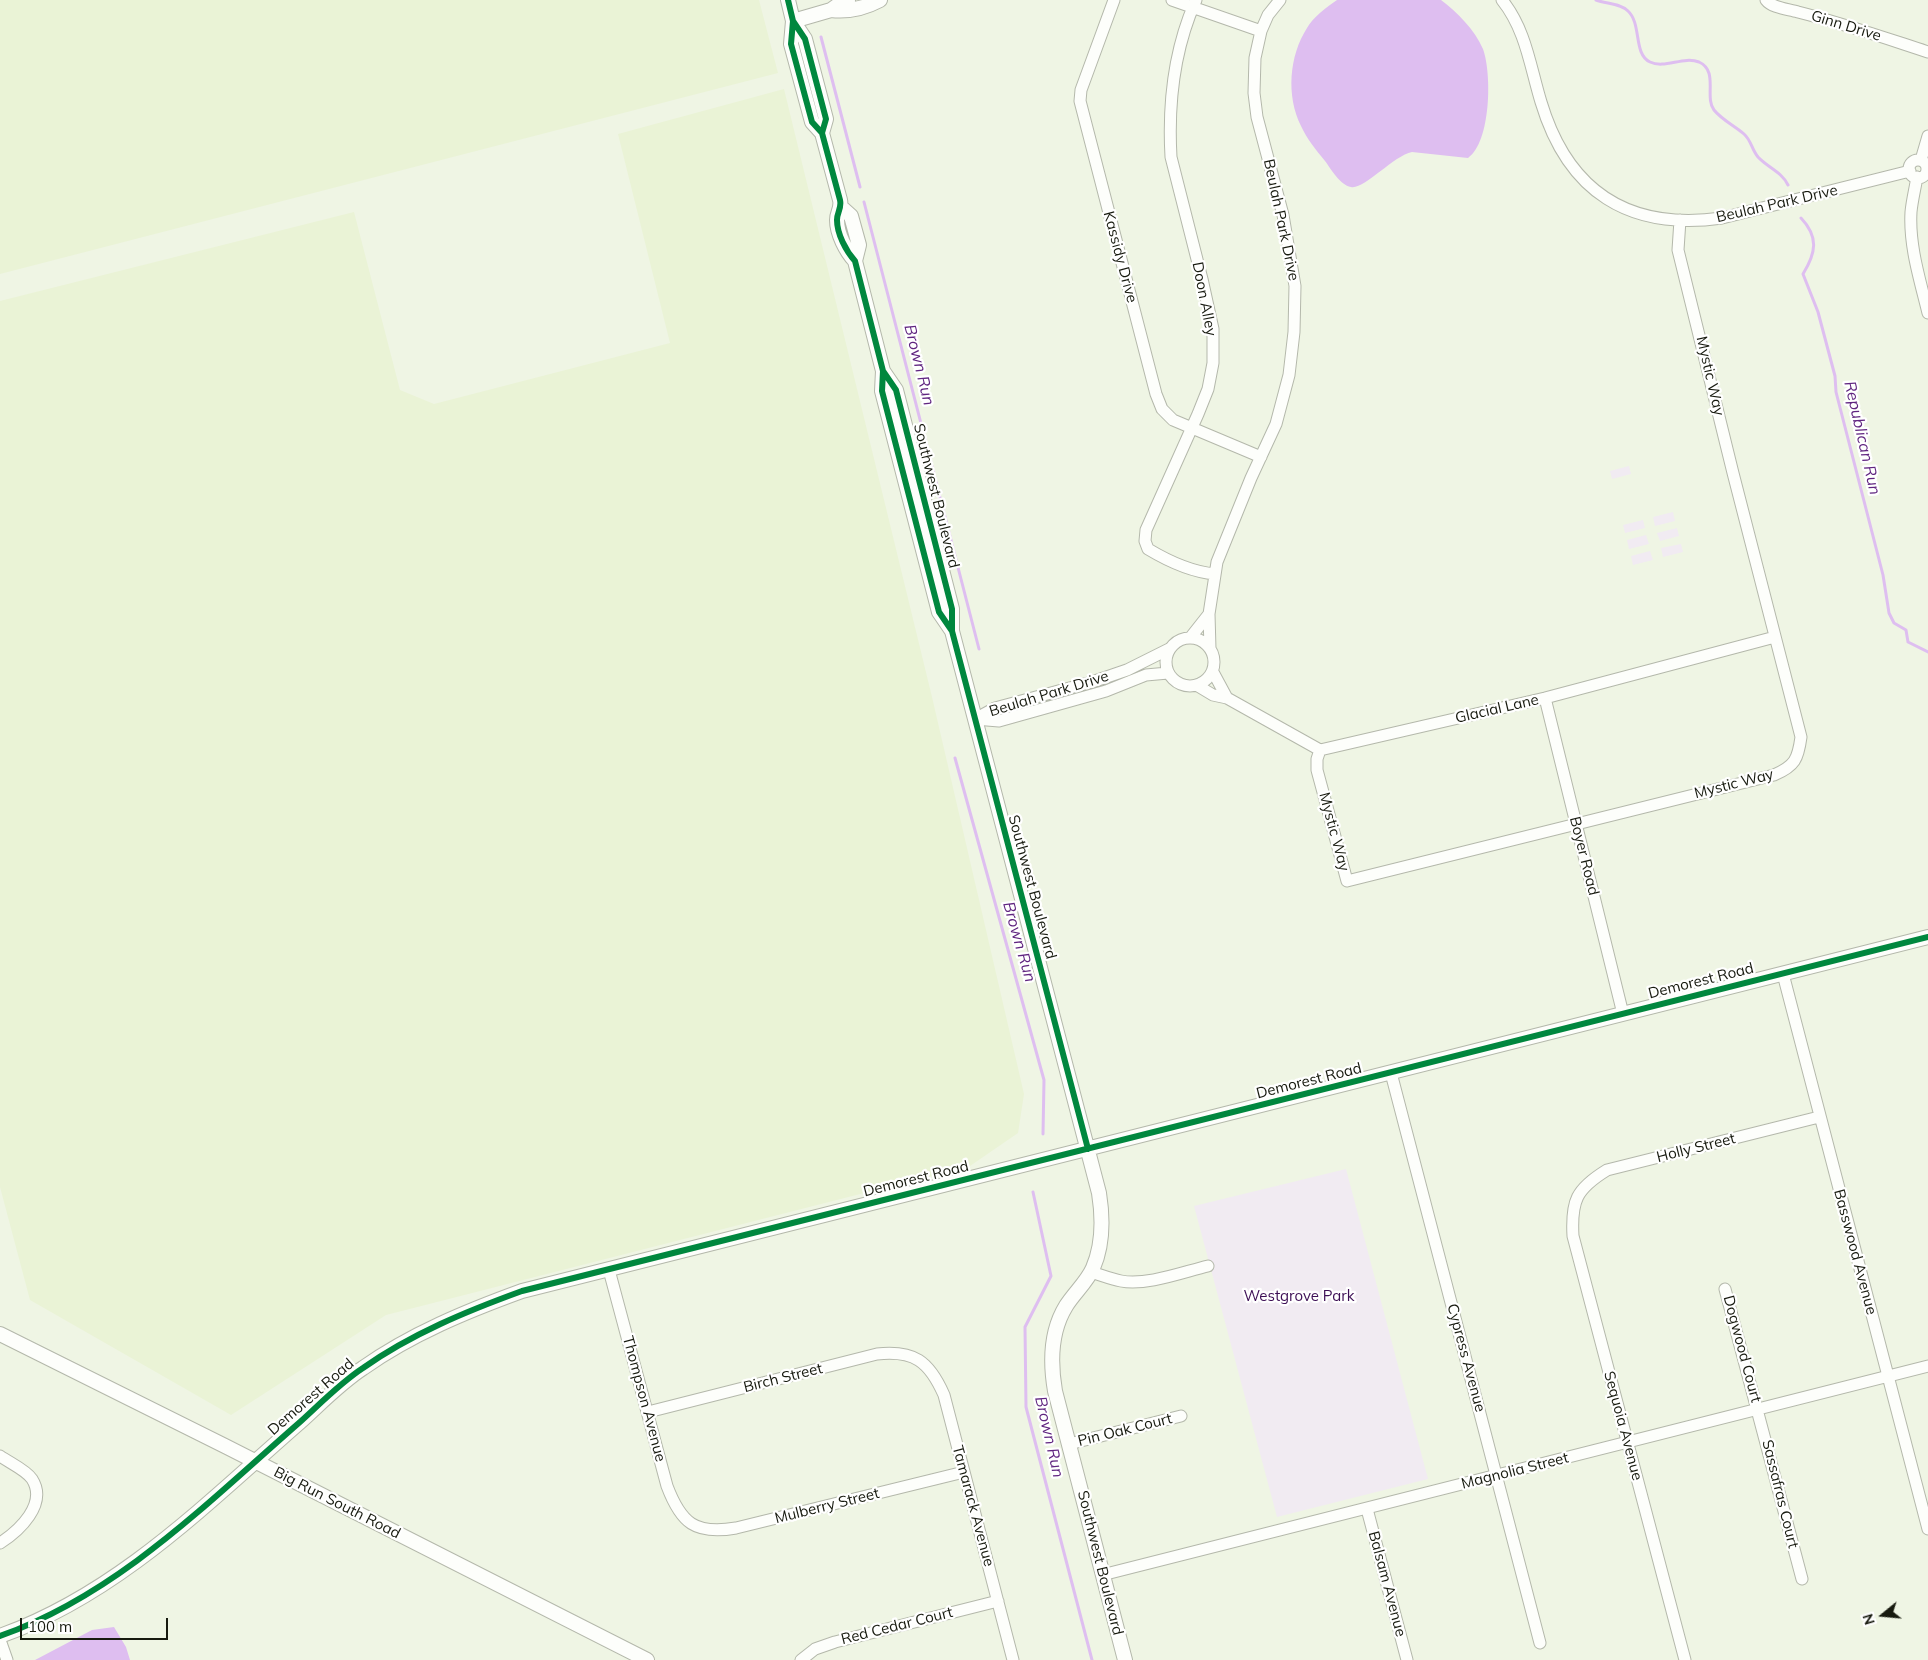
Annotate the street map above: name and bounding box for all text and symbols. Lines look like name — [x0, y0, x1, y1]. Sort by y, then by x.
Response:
street label: Ginn Drive — [1809, 7, 1883, 45]
street label: Beulah Park Drive — [1259, 157, 1303, 283]
street label: Beulah Park Drive — [1715, 181, 1839, 227]
street label: Kassidy Drive — [1099, 209, 1141, 305]
street label: Doon Alley — [1188, 260, 1220, 338]
water label: Brown Run — [900, 323, 938, 407]
street label: Mystic Way — [1692, 335, 1728, 417]
water label: Republican Run — [1840, 379, 1884, 497]
street label: Southwest Boulevard — [909, 422, 963, 570]
street label: Beulah Park Drive — [987, 667, 1111, 721]
street label: Glacial Lane — [1453, 691, 1541, 727]
street label: Mystic Way — [1693, 765, 1775, 803]
street label: Mystic Way — [1315, 791, 1353, 873]
street label: Southwest Boulevard — [1004, 813, 1060, 961]
street label: Boyer Road — [1565, 815, 1603, 897]
water label: Brown Run — [998, 900, 1040, 984]
street label: Demorest Road — [1646, 959, 1756, 1003]
street label: Demorest Road — [1254, 1059, 1364, 1103]
street label: Holly Street — [1655, 1130, 1737, 1166]
street label: Demorest Road — [861, 1157, 971, 1201]
street label: Basswood Avenue — [1830, 1187, 1880, 1317]
park label: Westgrove Park — [1244, 1287, 1354, 1305]
street label: Dogwood Court — [1719, 1294, 1765, 1404]
street label: Cypress Avenue — [1443, 1302, 1489, 1414]
street label: Thompson Avenue — [619, 1334, 669, 1464]
street label: Demorest Road — [264, 1355, 358, 1439]
street label: Birch Street — [742, 1360, 824, 1396]
street label: Sequoia Avenue — [1600, 1369, 1646, 1483]
water label: Brown Run — [1030, 1395, 1068, 1479]
street label: Pin Oak Court — [1076, 1410, 1174, 1450]
street label: Sassafras Court — [1758, 1438, 1802, 1550]
street label: Tamarack Avenue — [948, 1443, 998, 1569]
street label: Magnolia Street — [1460, 1449, 1570, 1493]
street label: Big Run South Road — [271, 1463, 403, 1543]
street label: Mulberry Street — [773, 1484, 881, 1528]
street label: Southwest Boulevard — [1073, 1489, 1127, 1637]
street label: Balsam Avenue — [1364, 1529, 1410, 1639]
north arrow — [1858, 1590, 1908, 1640]
street label: Red Cedar Court — [839, 1603, 955, 1649]
scale bar — [22, 1608, 170, 1640]
text: N — [1859, 1612, 1879, 1627]
text: 100 m — [28, 1617, 72, 1636]

